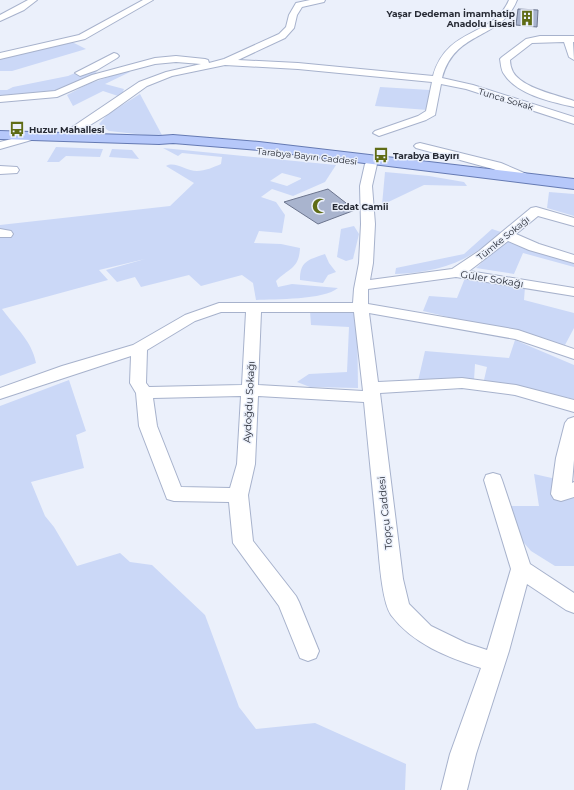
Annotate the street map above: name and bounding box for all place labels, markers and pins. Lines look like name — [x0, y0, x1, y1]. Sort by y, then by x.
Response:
place label: Yaşar Dedeman İmamhatip Anadolu Lisesi — [385, 8, 515, 29]
building icon: Yaşar Dedeman İmamhatip Anadolu Lisesi — [518, 9, 536, 27]
bus stop icon: Huzur Mahallesi — [8, 120, 26, 138]
place label: Huzur Mahallesi — [29, 124, 105, 135]
bus stop icon: Tarabya Bayırı — [372, 146, 390, 164]
place label: Tarabya Bayırı — [393, 150, 460, 161]
mosque icon: Ecdat Camii — [311, 197, 329, 215]
place label: Ecdat Camii — [332, 201, 389, 212]

